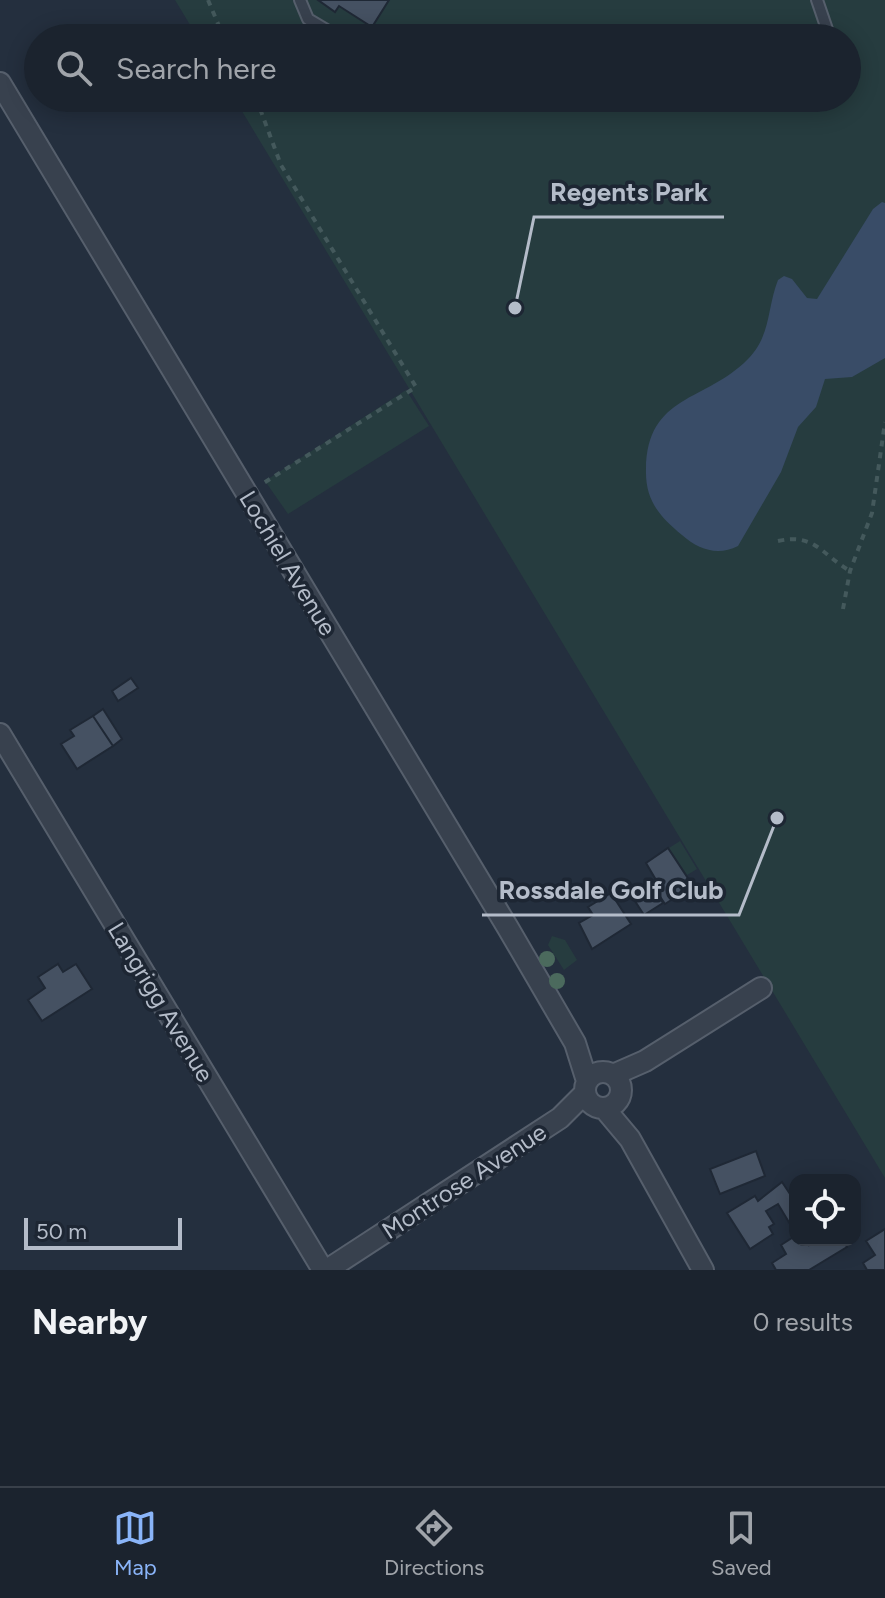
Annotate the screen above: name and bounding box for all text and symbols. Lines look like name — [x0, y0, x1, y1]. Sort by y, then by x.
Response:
search box — [24, 24, 861, 112]
icon: search — [52, 46, 96, 90]
text: Search here — [116, 50, 276, 87]
callout: Regents Park — [534, 167, 724, 217]
text: Regents Park — [550, 176, 708, 208]
street label: Lochiel Avenue — [233, 485, 343, 641]
callout: Rossdale Golf Club — [482, 865, 739, 915]
text: Rossdale Golf Club — [498, 874, 724, 906]
street label: Langrigg Avenue — [102, 917, 220, 1087]
street label: Montrose Avenue — [376, 1117, 552, 1245]
map controls — [789, 1174, 861, 1246]
button: locate — [789, 1174, 861, 1246]
scale bar — [24, 1214, 182, 1250]
text: 50 m — [36, 1218, 87, 1245]
text: Nearby — [32, 1302, 147, 1343]
text: 0 results — [753, 1306, 853, 1338]
tab: Map — [113, 1506, 157, 1581]
tab: Directions — [384, 1506, 484, 1581]
tab: Saved — [711, 1506, 772, 1581]

